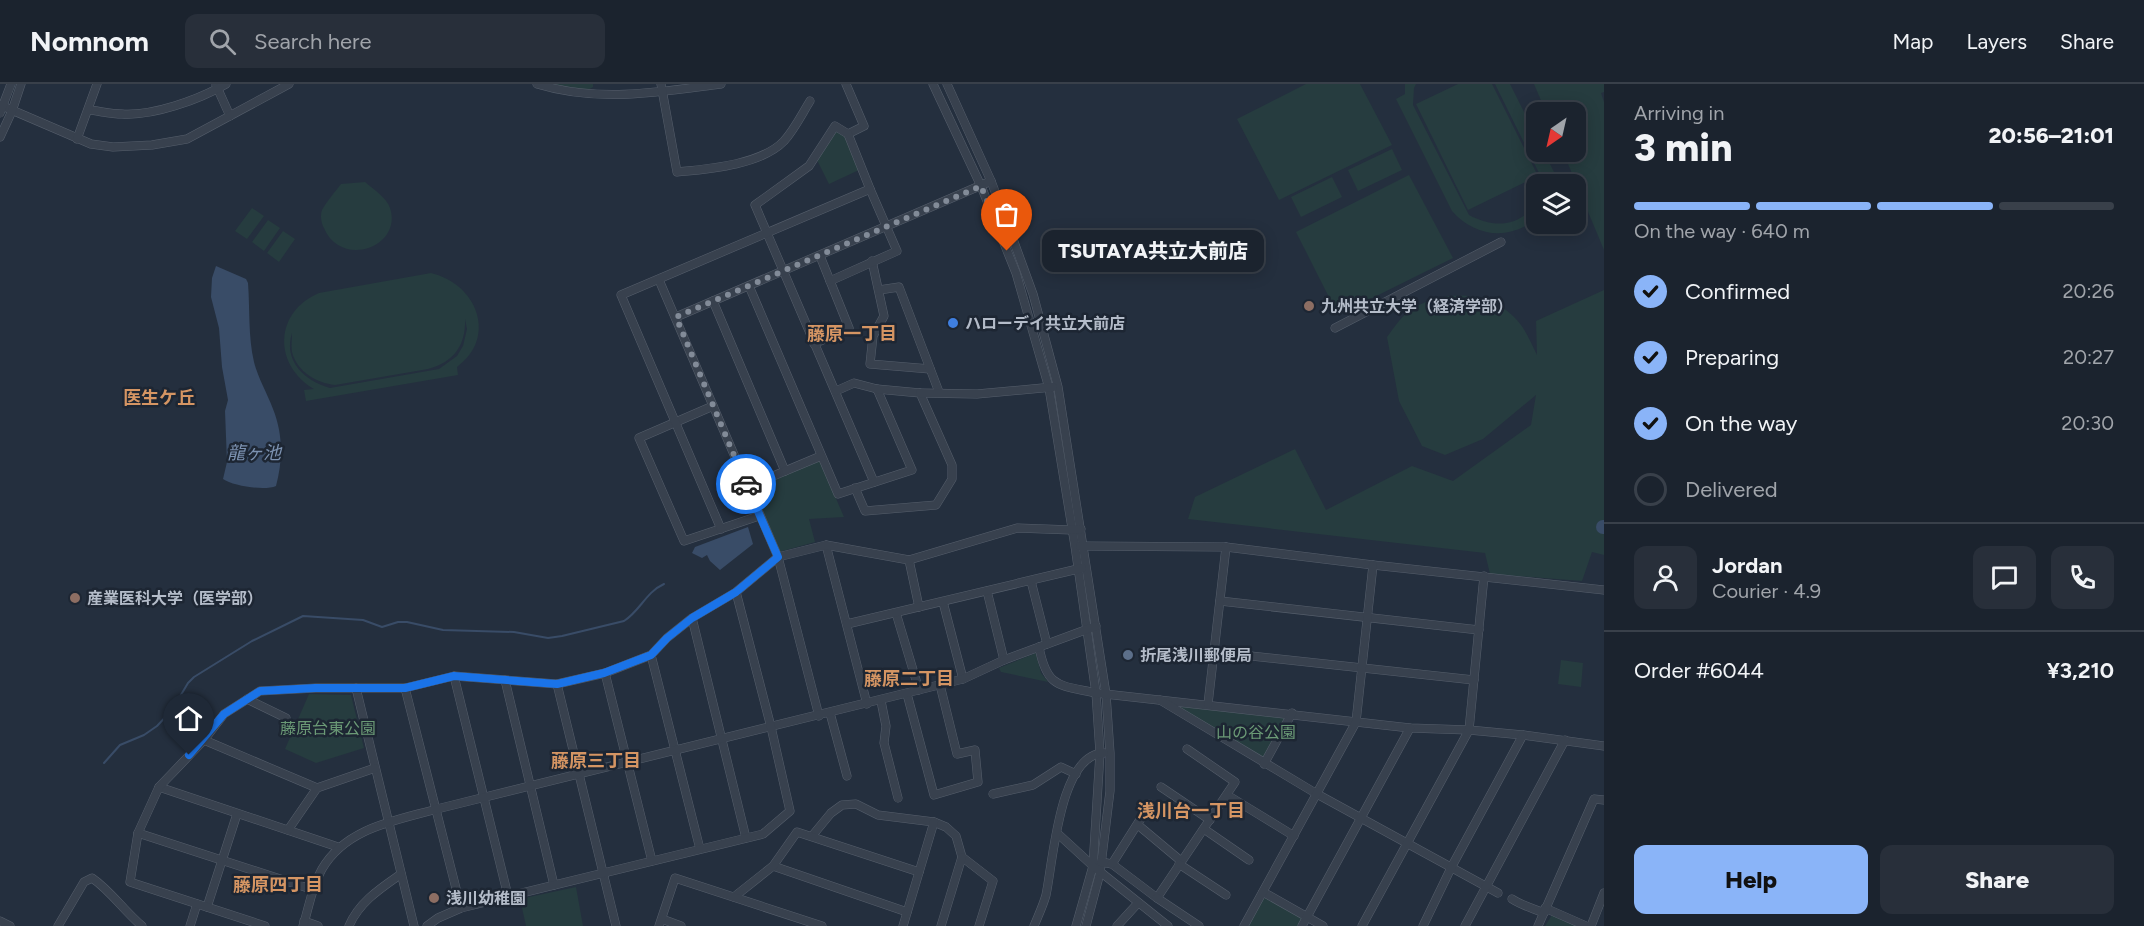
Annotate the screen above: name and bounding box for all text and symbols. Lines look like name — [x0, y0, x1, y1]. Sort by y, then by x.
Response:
search box — [185, 14, 605, 68]
text: Nomnom — [30, 24, 149, 58]
icon: search — [206, 25, 239, 58]
text: Search here — [254, 28, 371, 55]
text: Map — [1893, 29, 1933, 54]
text: Layers — [1966, 29, 2027, 54]
text: Share — [2060, 29, 2114, 54]
text: Arriving in — [1634, 101, 1724, 125]
north arrow — [1526, 102, 1586, 162]
map controls — [1526, 102, 1586, 234]
text: 20:56–21:01 — [1989, 122, 2114, 149]
text: 3 min — [1634, 124, 1732, 171]
button: layers — [1526, 174, 1586, 234]
pin — [981, 189, 1032, 251]
icon: bag — [990, 198, 1023, 231]
text: On the way · 640 m — [1634, 219, 1810, 243]
callout: TSUTAYA共立大前店 — [1043, 230, 1265, 272]
text: TSUTAYA共立大前店 — [1058, 239, 1248, 263]
icon: check — [1634, 275, 1667, 308]
text: Confirmed — [1685, 278, 1790, 305]
text: 20:26 — [2062, 279, 2114, 303]
place label: 九州共立大学（経済学部） — [1321, 297, 1513, 316]
marker: 九州共立大学（経済学部） — [1302, 299, 1316, 313]
place label: ハローデイ共立大前店 — [965, 314, 1125, 333]
marker: ハローデイ共立大前店 — [946, 316, 960, 330]
district label: 藤原一丁目 — [807, 323, 897, 345]
icon: check — [1634, 341, 1667, 374]
text: Preparing — [1685, 344, 1779, 371]
text: 20:27 — [2063, 345, 2114, 369]
district label: 医生ケ丘 — [123, 387, 195, 409]
icon: check — [1634, 407, 1667, 440]
text: On the way — [1685, 410, 1797, 437]
text: 20:30 — [2061, 411, 2114, 435]
water label: 龍ヶ池 — [227, 442, 283, 464]
courier — [716, 454, 776, 514]
icon: car — [730, 468, 763, 501]
text: Delivered — [1685, 476, 1778, 503]
button: person — [1634, 546, 1697, 609]
button: chat — [1973, 546, 2036, 609]
button: phone — [2051, 546, 2114, 609]
text: Jordan — [1712, 552, 1783, 579]
text: Courier · 4.9 — [1712, 579, 1821, 603]
place label: 産業医科大学（医学部） — [87, 589, 263, 608]
marker: 産業医科大学（医学部） — [68, 591, 82, 605]
place label: 折尾浅川郵便局 — [1140, 646, 1252, 665]
marker: 折尾浅川郵便局 — [1121, 648, 1135, 662]
text: Order #6044 — [1634, 657, 1764, 684]
text: ¥3,210 — [2047, 657, 2114, 684]
district label: 藤原二丁目 — [864, 668, 954, 690]
pin — [163, 693, 214, 755]
icon: home — [172, 702, 205, 735]
park label: 藤原台東公園 — [280, 719, 376, 738]
park label: 山の谷公園 — [1216, 723, 1296, 742]
district label: 藤原三丁目 — [551, 750, 641, 772]
district label: 浅川台一丁目 — [1137, 800, 1245, 822]
button: Help — [1634, 845, 1868, 914]
button: Share — [1880, 845, 2114, 914]
district label: 藤原四丁目 — [233, 874, 323, 896]
place label: 浅川幼稚園 — [446, 889, 526, 908]
marker: 浅川幼稚園 — [427, 891, 441, 905]

